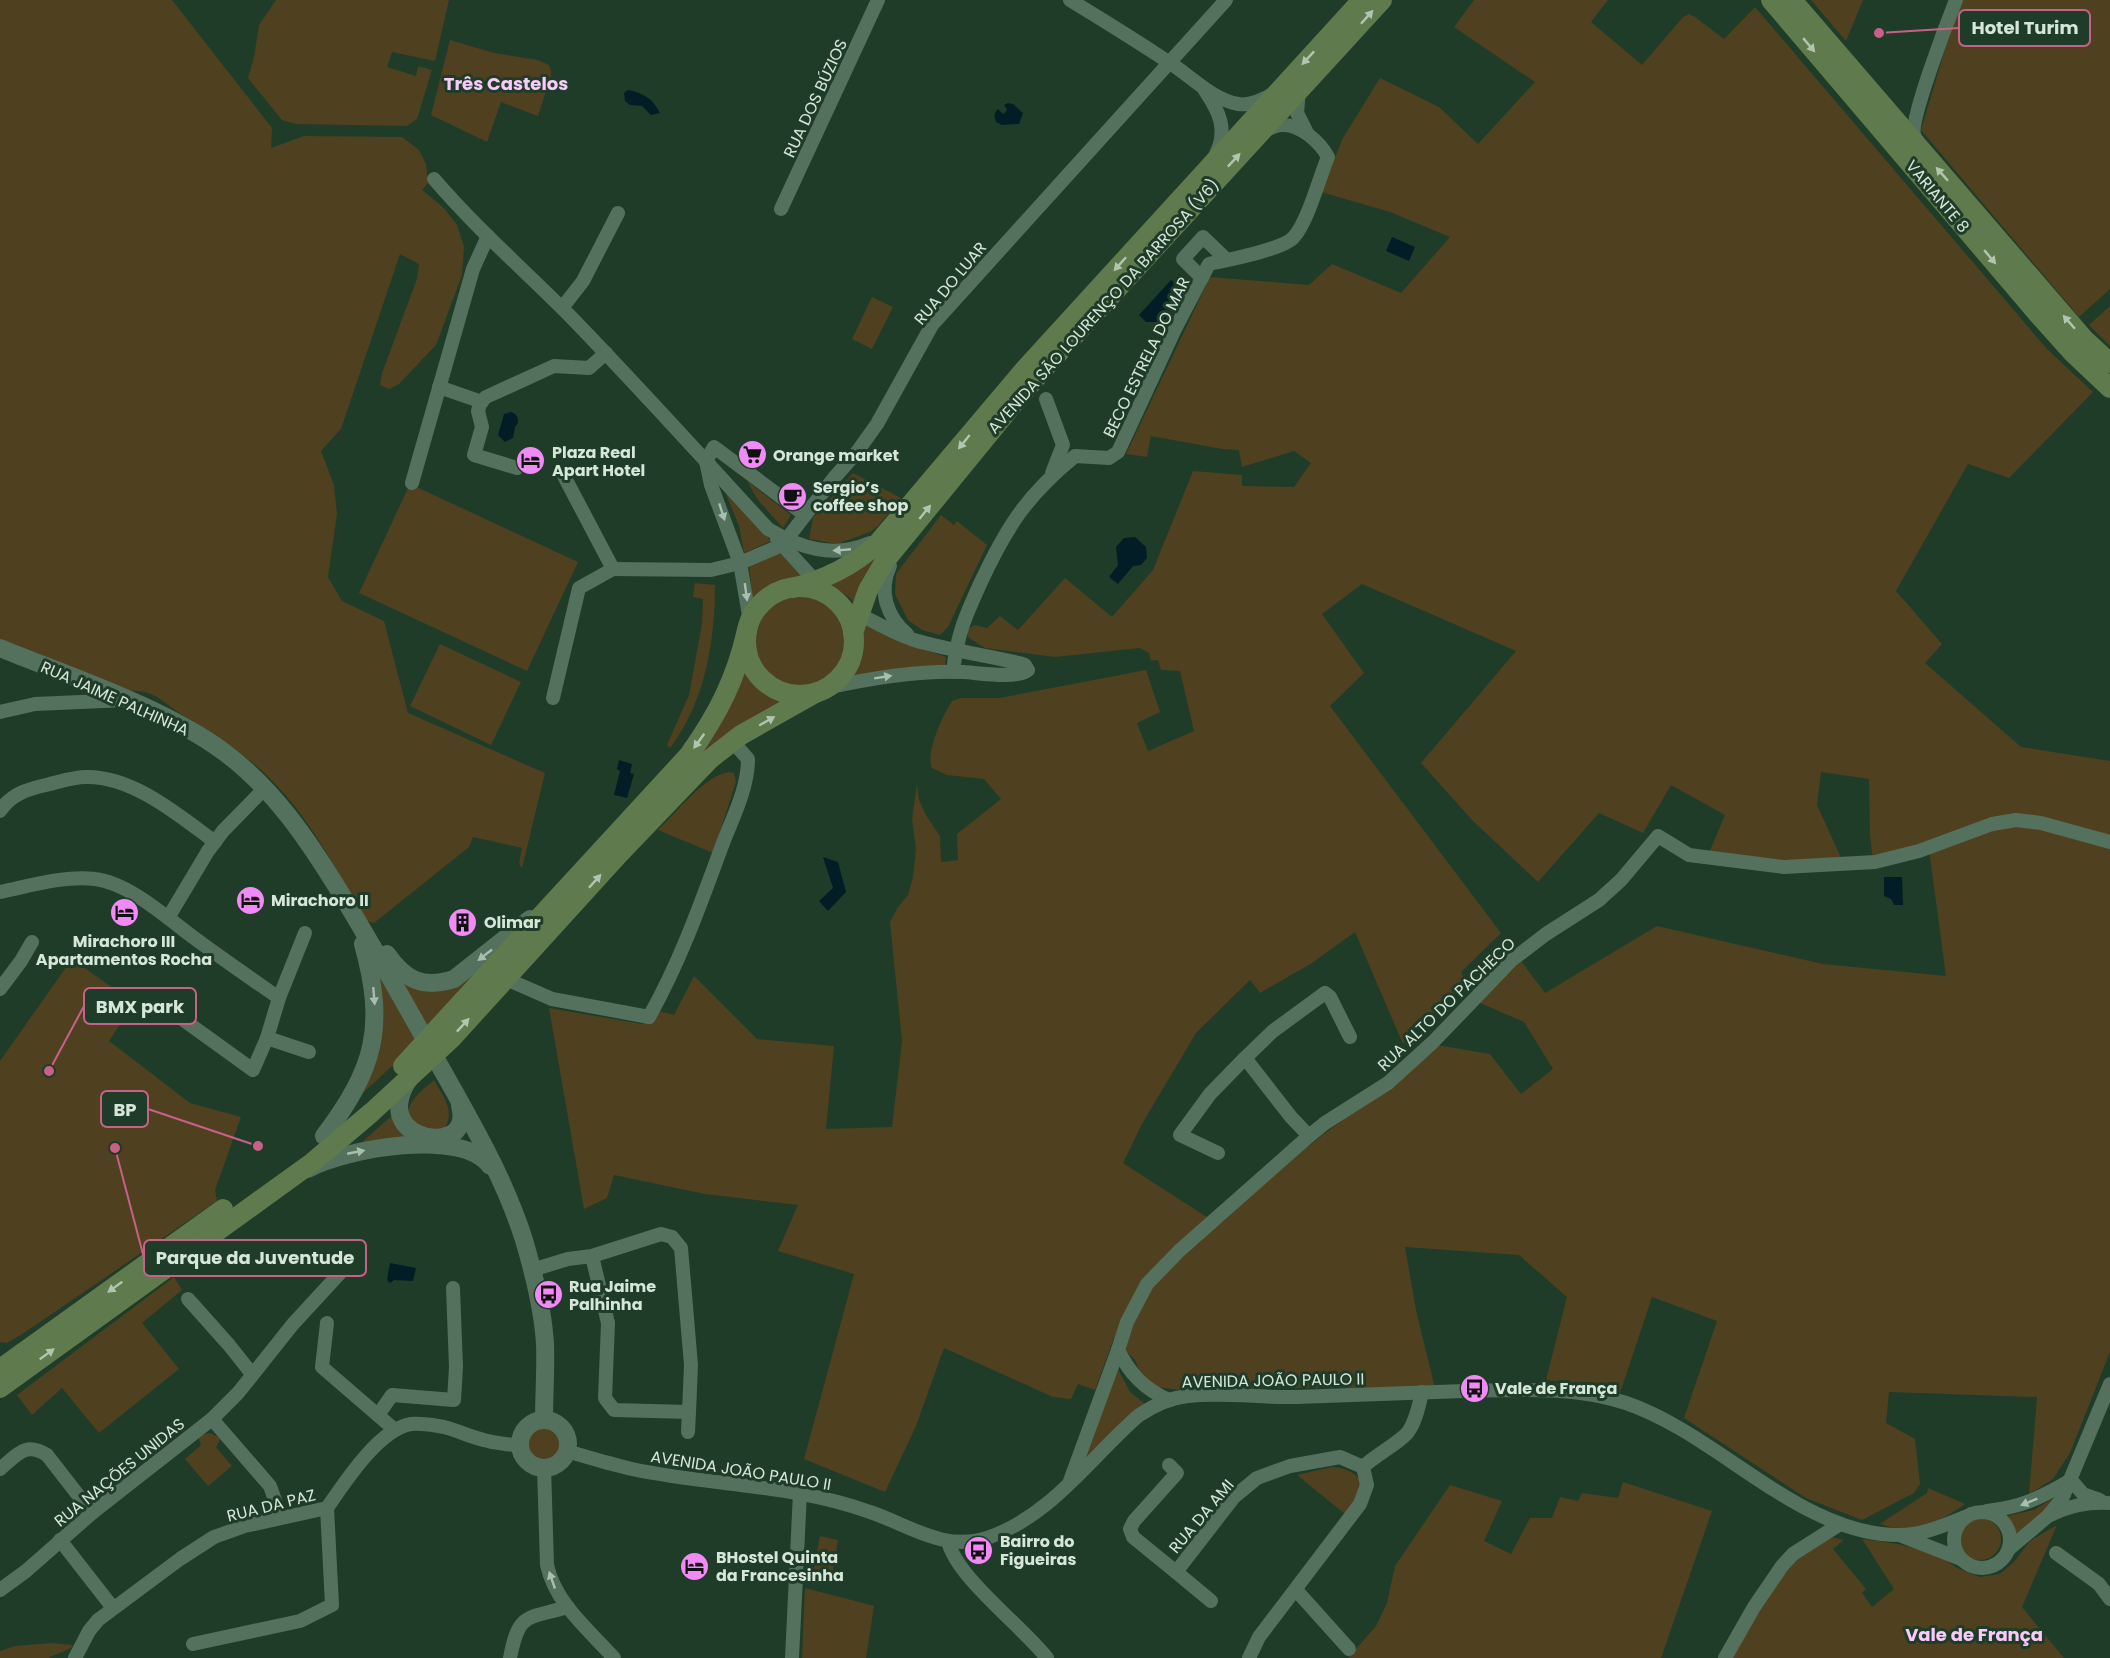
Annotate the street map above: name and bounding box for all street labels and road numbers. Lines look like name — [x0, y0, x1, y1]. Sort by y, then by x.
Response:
street label: RUA DOS BÚZIOS — [778, 35, 853, 161]
street label: VARIANTE 8 — [1900, 155, 1975, 238]
street label: AVENIDA SÃO LOURENÇO DA BARROSA (V6) — [982, 174, 1224, 439]
street label: RUA DO LUAR — [909, 237, 992, 330]
street label: BECO ESTRELA DO MAR — [1098, 273, 1195, 441]
street label: RUA JAIME PALHINHA — [37, 655, 193, 742]
street label: RUA ALTO DO PACHECO — [1372, 932, 1520, 1076]
street label: AVENIDA JOÃO PAULO II — [1182, 1367, 1364, 1394]
street label: RUA NAÇÕES UNIDAS — [49, 1413, 189, 1532]
street label: AVENIDA JOÃO PAULO II — [649, 1445, 833, 1496]
street label: RUA DA AMI — [1164, 1474, 1239, 1558]
street label: RUA DA PAZ — [224, 1483, 318, 1528]

